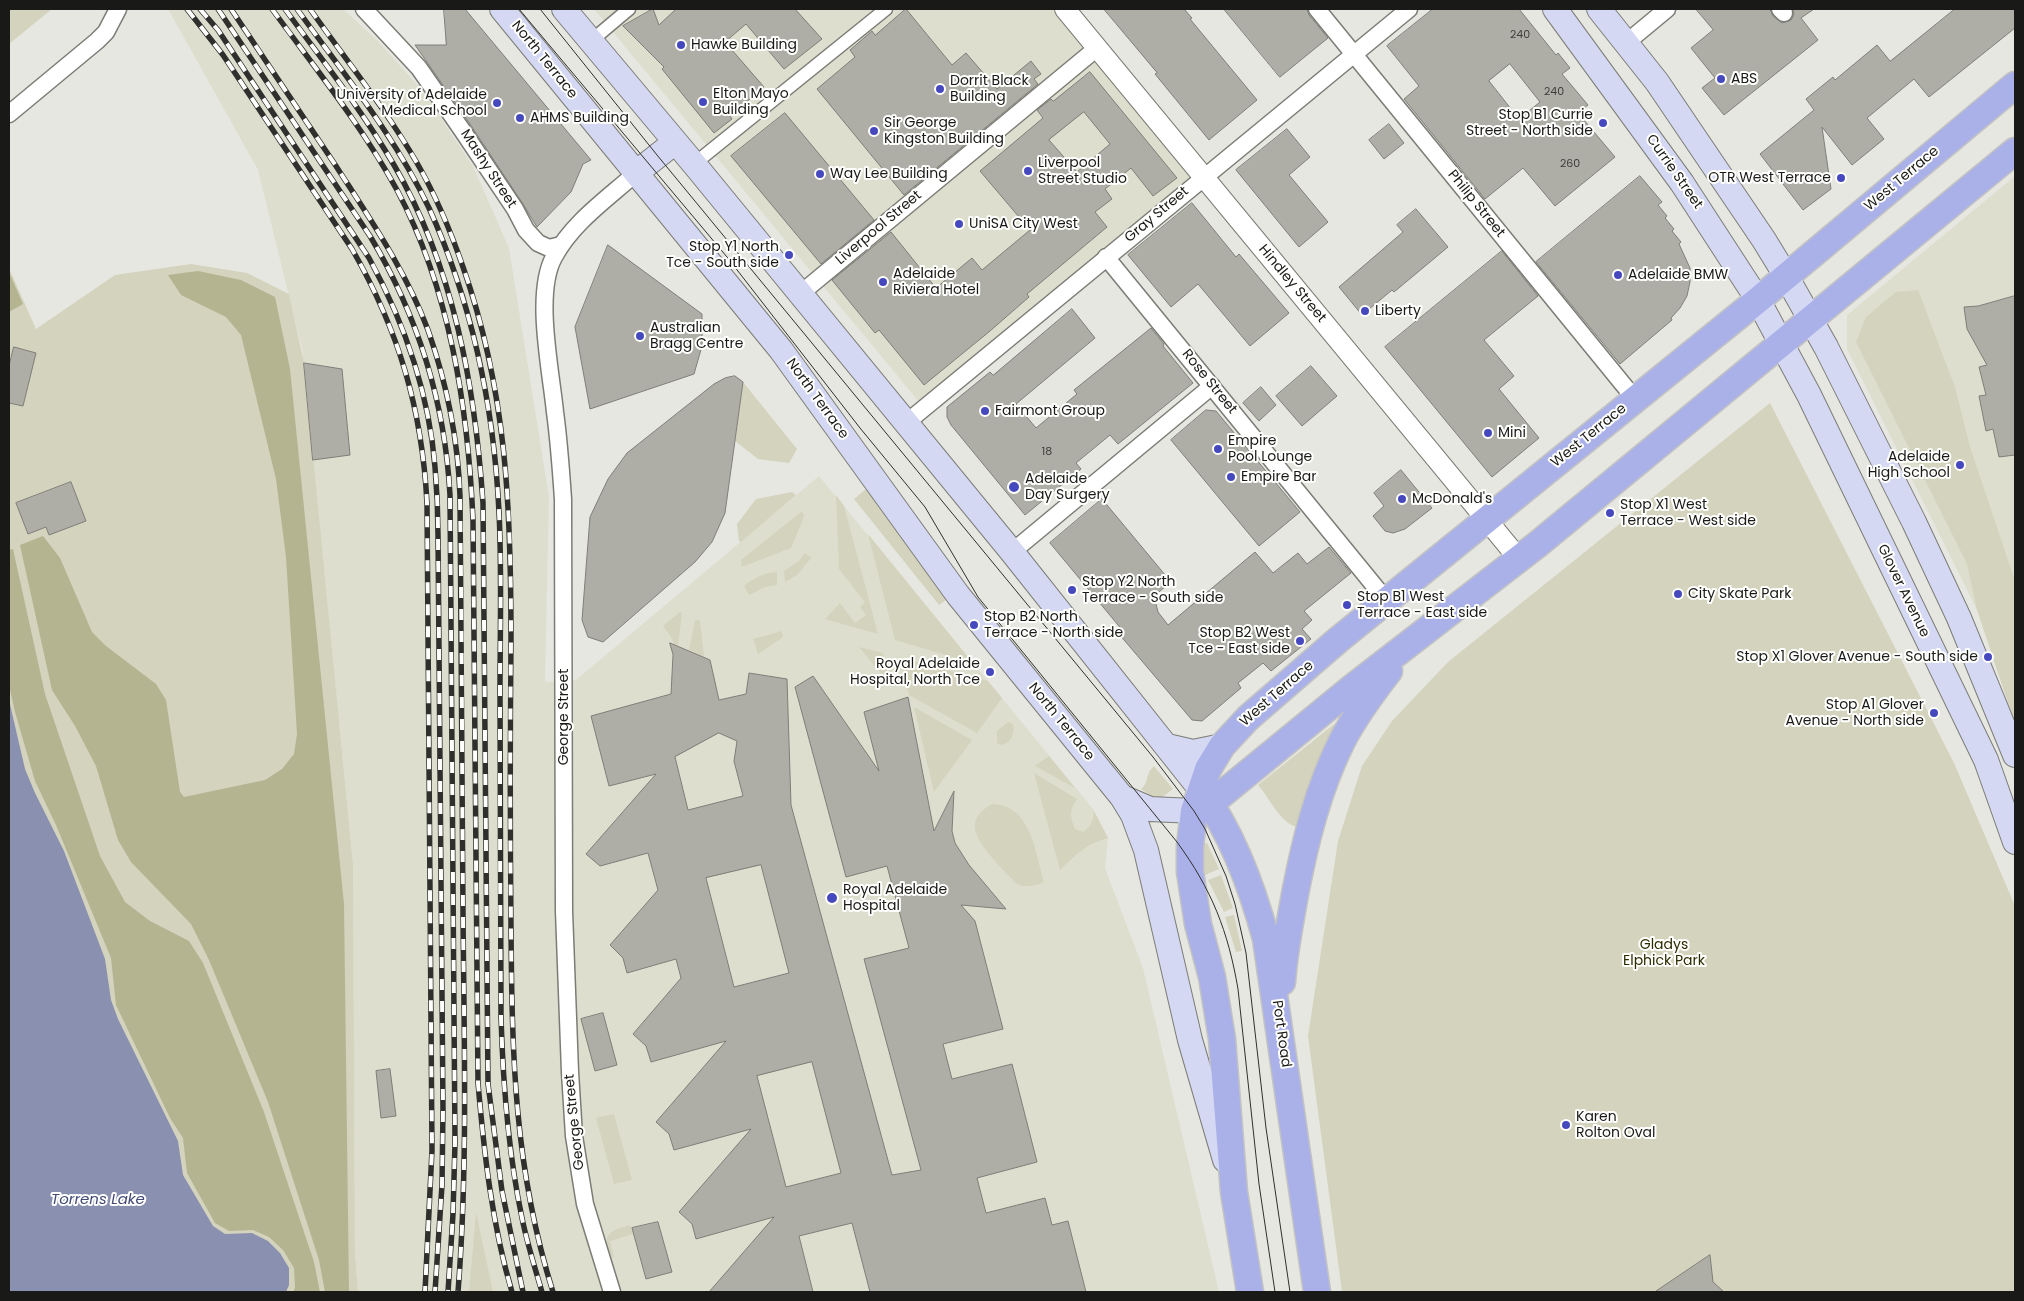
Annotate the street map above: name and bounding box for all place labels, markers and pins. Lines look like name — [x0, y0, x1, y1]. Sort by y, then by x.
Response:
place label: Hawke Building — [691, 37, 797, 53]
marker: Hawke Building — [675, 39, 687, 51]
place label: ABS — [1731, 71, 1757, 87]
place label: Dorrit Black Building — [950, 73, 1029, 105]
marker: ABS — [1715, 73, 1727, 85]
marker: Dorrit Black Building — [934, 83, 946, 95]
place label: Elton Mayo Building — [713, 86, 789, 118]
place label: University of Adelaide Medical School — [337, 87, 487, 120]
marker: Elton Mayo Building — [697, 96, 709, 108]
marker: University of Adelaide Medical School — [491, 97, 503, 109]
place label: Stop B1 Currie Street - North side — [1466, 107, 1593, 140]
place label: AHMS Building — [530, 110, 629, 126]
marker: AHMS Building — [514, 112, 526, 124]
place label: Sir George Kingston Building — [884, 115, 1004, 148]
marker: Stop B1 Currie Street - North side — [1597, 117, 1609, 129]
marker: Sir George Kingston Building — [868, 125, 880, 137]
place label: Liverpool Street Studio — [1038, 155, 1127, 188]
marker: Liverpool Street Studio — [1022, 165, 1034, 177]
place label: Way Lee Building — [830, 166, 948, 182]
marker: Way Lee Building — [814, 168, 826, 180]
place label: OTR West Terrace — [1708, 170, 1831, 186]
marker: OTR West Terrace — [1835, 172, 1847, 184]
place label: UniSA City West — [969, 216, 1078, 232]
marker: UniSA City West — [953, 218, 965, 230]
place label: Stop Y1 North Tce - South side — [666, 239, 779, 272]
marker: Stop Y1 North Tce - South side — [783, 249, 795, 261]
place label: Adelaide Riviera Hotel — [893, 266, 979, 298]
place label: Adelaide BMW — [1628, 267, 1728, 283]
marker: Adelaide BMW — [1612, 269, 1624, 281]
marker: Adelaide Riviera Hotel — [877, 276, 889, 288]
place label: Liberty — [1375, 303, 1421, 319]
marker: Liberty — [1359, 305, 1371, 317]
place label: Australian Bragg Centre — [650, 320, 743, 352]
marker: Australian Bragg Centre — [634, 330, 646, 342]
place label: Fairmont Group — [995, 403, 1105, 419]
marker: Fairmont Group — [979, 405, 991, 417]
place label: Mini — [1498, 425, 1526, 441]
marker: Mini — [1482, 427, 1494, 439]
place label: Empire Pool Lounge — [1228, 433, 1312, 466]
marker: Empire Pool Lounge — [1212, 443, 1224, 455]
place label: Adelaide High School — [1868, 449, 1950, 482]
marker: Adelaide High School — [1954, 459, 1966, 471]
place label: Empire Bar — [1241, 469, 1316, 485]
place label: Adelaide Day Surgery — [1025, 471, 1110, 504]
marker: Empire Bar — [1225, 471, 1237, 483]
marker: Adelaide Day Surgery — [1007, 480, 1021, 494]
place label: McDonald's — [1412, 491, 1492, 507]
marker: McDonald's — [1396, 493, 1408, 505]
place label: Stop X1 West Terrace - West side — [1620, 497, 1756, 530]
marker: Stop X1 West Terrace - West side — [1604, 507, 1616, 519]
place label: Stop Y2 North Terrace - South side — [1082, 574, 1223, 606]
marker: Stop Y2 North Terrace - South side — [1066, 584, 1078, 596]
place label: City Skate Park — [1688, 586, 1791, 602]
marker: City Skate Park — [1672, 588, 1684, 600]
place label: Stop B1 West Terrace - East side — [1357, 589, 1487, 622]
marker: Stop B1 West Terrace - East side — [1341, 599, 1353, 611]
place label: Stop B2 North Terrace - North side — [984, 609, 1123, 642]
marker: Stop B2 North Terrace - North side — [968, 619, 980, 631]
place label: Stop B2 West Tce - East side — [1188, 625, 1290, 658]
marker: Stop B2 West Tce - East side — [1294, 635, 1306, 647]
place label: Stop X1 Glover Avenue - South side — [1736, 649, 1978, 665]
marker: Stop X1 Glover Avenue - South side — [1982, 651, 1994, 663]
place label: Royal Adelaide Hospital, North Tce — [850, 656, 980, 689]
marker: Royal Adelaide Hospital, North Tce — [984, 666, 996, 678]
place label: Stop A1 Glover Avenue - North side — [1786, 697, 1924, 730]
marker: Stop A1 Glover Avenue - North side — [1928, 707, 1940, 719]
place label: Royal Adelaide Hospital — [843, 882, 947, 914]
marker: Royal Adelaide Hospital — [825, 891, 839, 905]
place label: Karen Rolton Oval — [1576, 1109, 1655, 1142]
marker: Karen Rolton Oval — [1560, 1119, 1572, 1131]

